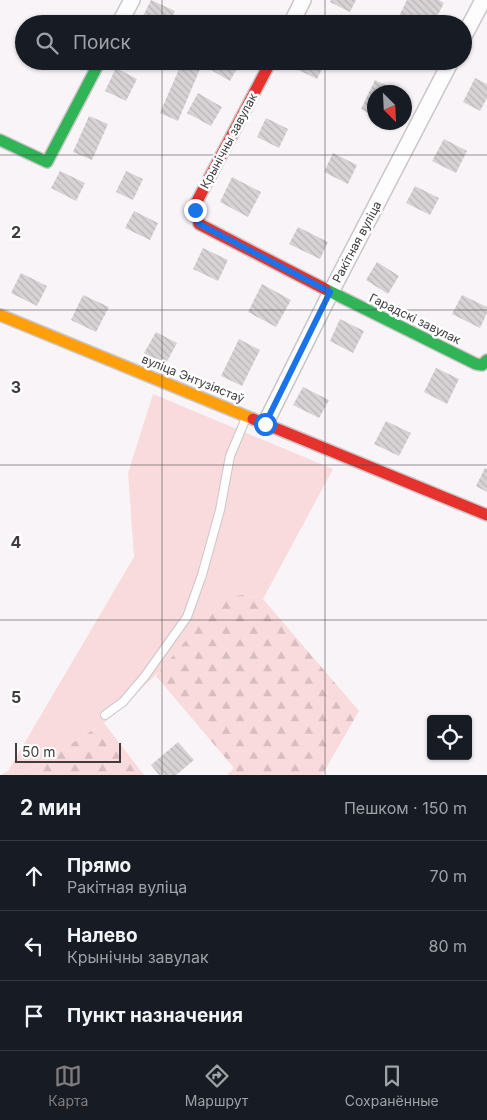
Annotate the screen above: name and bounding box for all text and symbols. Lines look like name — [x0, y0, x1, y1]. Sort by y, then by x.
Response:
search box — [15, 15, 472, 70]
icon: search — [33, 29, 61, 57]
text: Поиск — [73, 31, 131, 54]
north arrow — [367, 85, 412, 130]
street label: Крынічны завулак — [197, 90, 260, 191]
street label: Ракітная вуліца — [329, 198, 384, 285]
route end — [184, 199, 207, 222]
text: 2 — [11, 222, 21, 242]
street label: Гарадскі завулак — [367, 290, 464, 347]
street label: вуліца Энтузіястаў — [140, 351, 247, 406]
text: 3 — [11, 377, 21, 397]
route start — [254, 413, 277, 436]
text: 4 — [11, 532, 22, 552]
text: 5 — [11, 687, 21, 707]
map controls — [427, 715, 472, 760]
button: locate — [427, 715, 472, 760]
scale bar — [15, 740, 121, 763]
text: 50 m — [22, 743, 56, 760]
text: 2 мин — [20, 795, 81, 820]
text: Пешком · 150 m — [344, 798, 467, 818]
text: Прямо — [67, 854, 131, 877]
icon: ahead — [20, 862, 48, 890]
text: 70 m — [430, 866, 467, 886]
text: Ракітная вуліца — [67, 877, 187, 897]
text: Налево — [67, 924, 138, 947]
icon: left — [20, 932, 48, 960]
text: 80 m — [428, 936, 467, 956]
text: Крынічны завулак — [67, 947, 209, 967]
icon: arrive — [20, 1002, 48, 1030]
text: Пункт назначения — [67, 1004, 243, 1027]
tab: Карта — [48, 1062, 88, 1109]
tab: Маршрут — [185, 1062, 248, 1109]
tab: Сохранённые — [345, 1062, 439, 1109]

